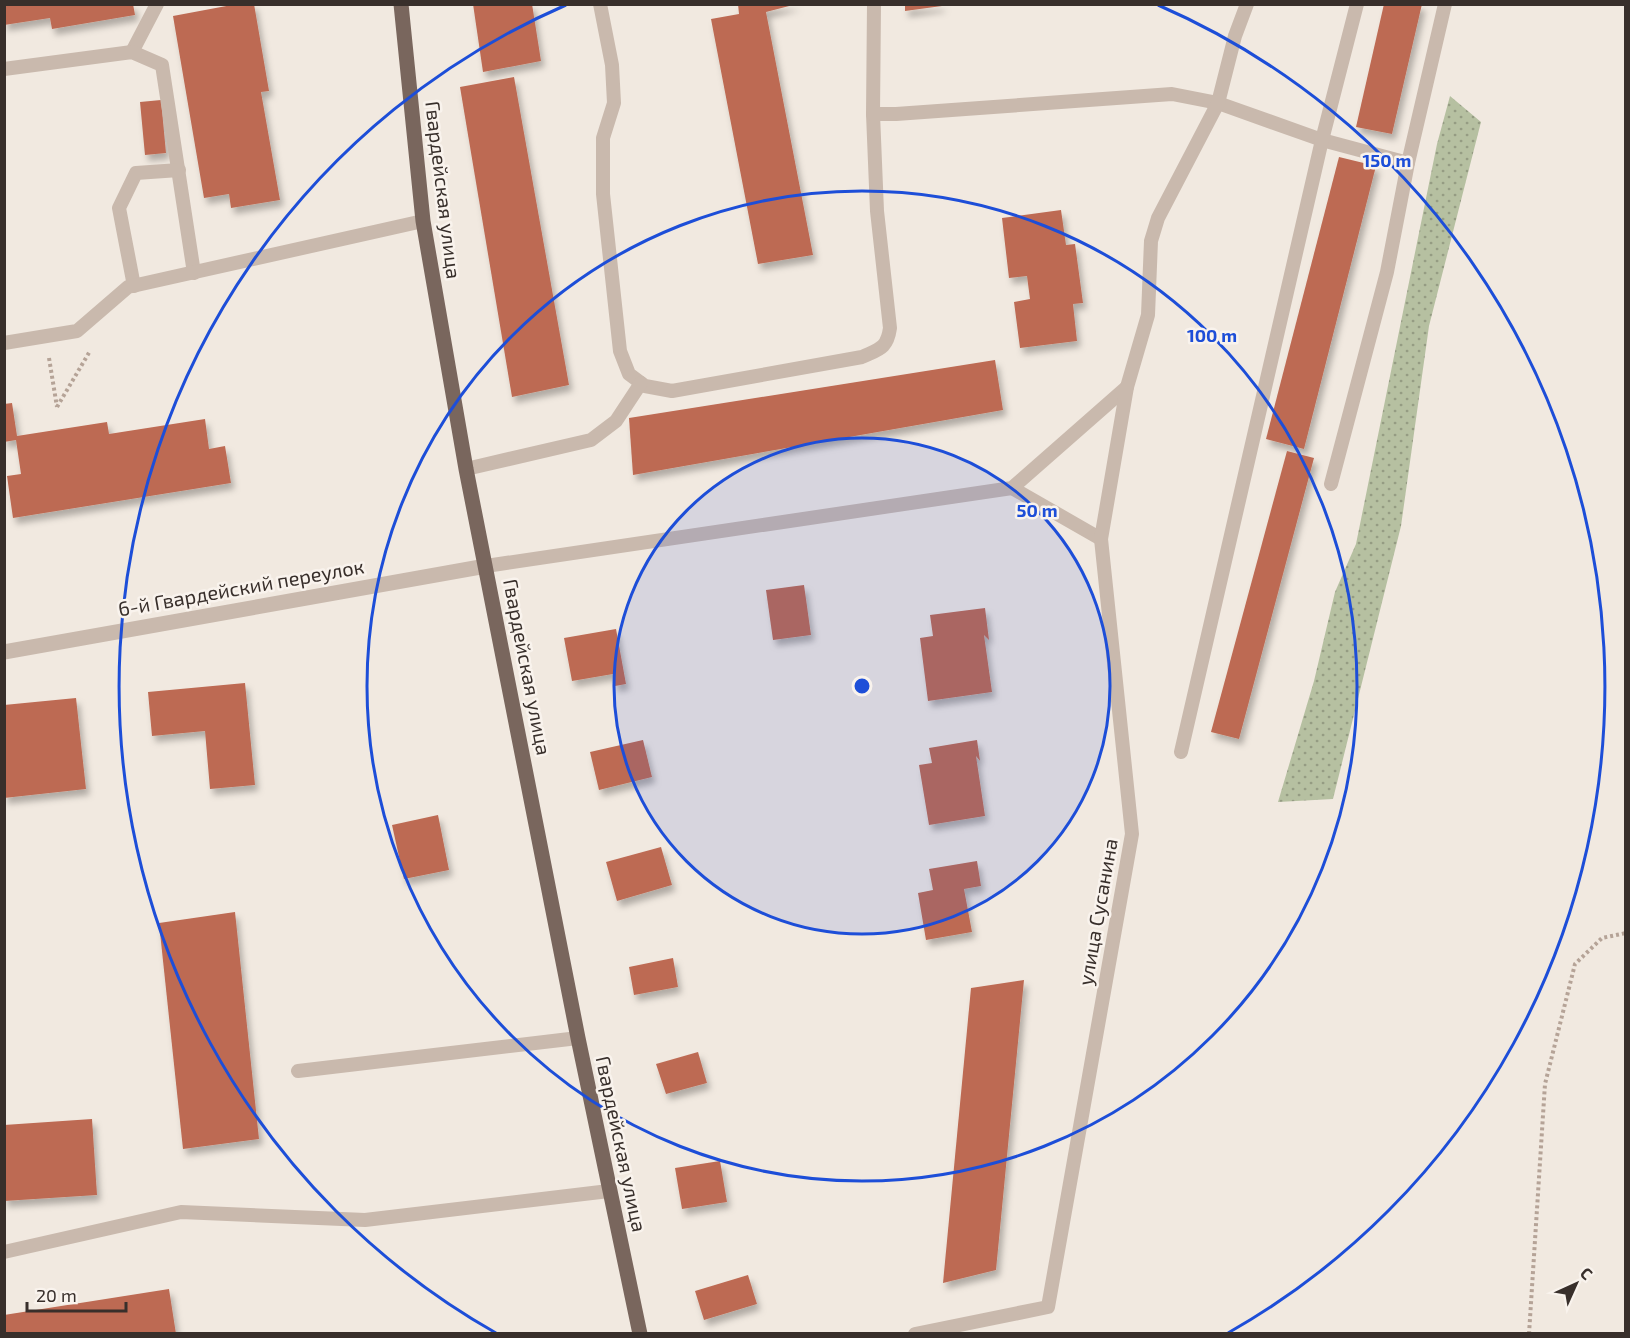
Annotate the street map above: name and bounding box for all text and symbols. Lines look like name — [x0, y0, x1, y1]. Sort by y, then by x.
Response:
street label: Гвардейская улица — [420, 100, 467, 280]
text: 150 m — [1363, 149, 1411, 171]
text: 100 m — [1187, 324, 1237, 346]
text: 50 m — [1016, 499, 1058, 521]
street label: 6-й Гвардейский переулок — [116, 553, 366, 621]
street label: Гвардейская улица — [498, 577, 557, 757]
centre of rings — [852, 676, 872, 696]
street label: улица Сусанина — [1072, 836, 1123, 987]
street label: Гвардейская улица — [591, 1054, 652, 1234]
north arrow — [1546, 1254, 1606, 1314]
text: С — [1577, 1263, 1597, 1283]
scale bar — [27, 1275, 126, 1313]
text: 20 m — [36, 1284, 77, 1306]

